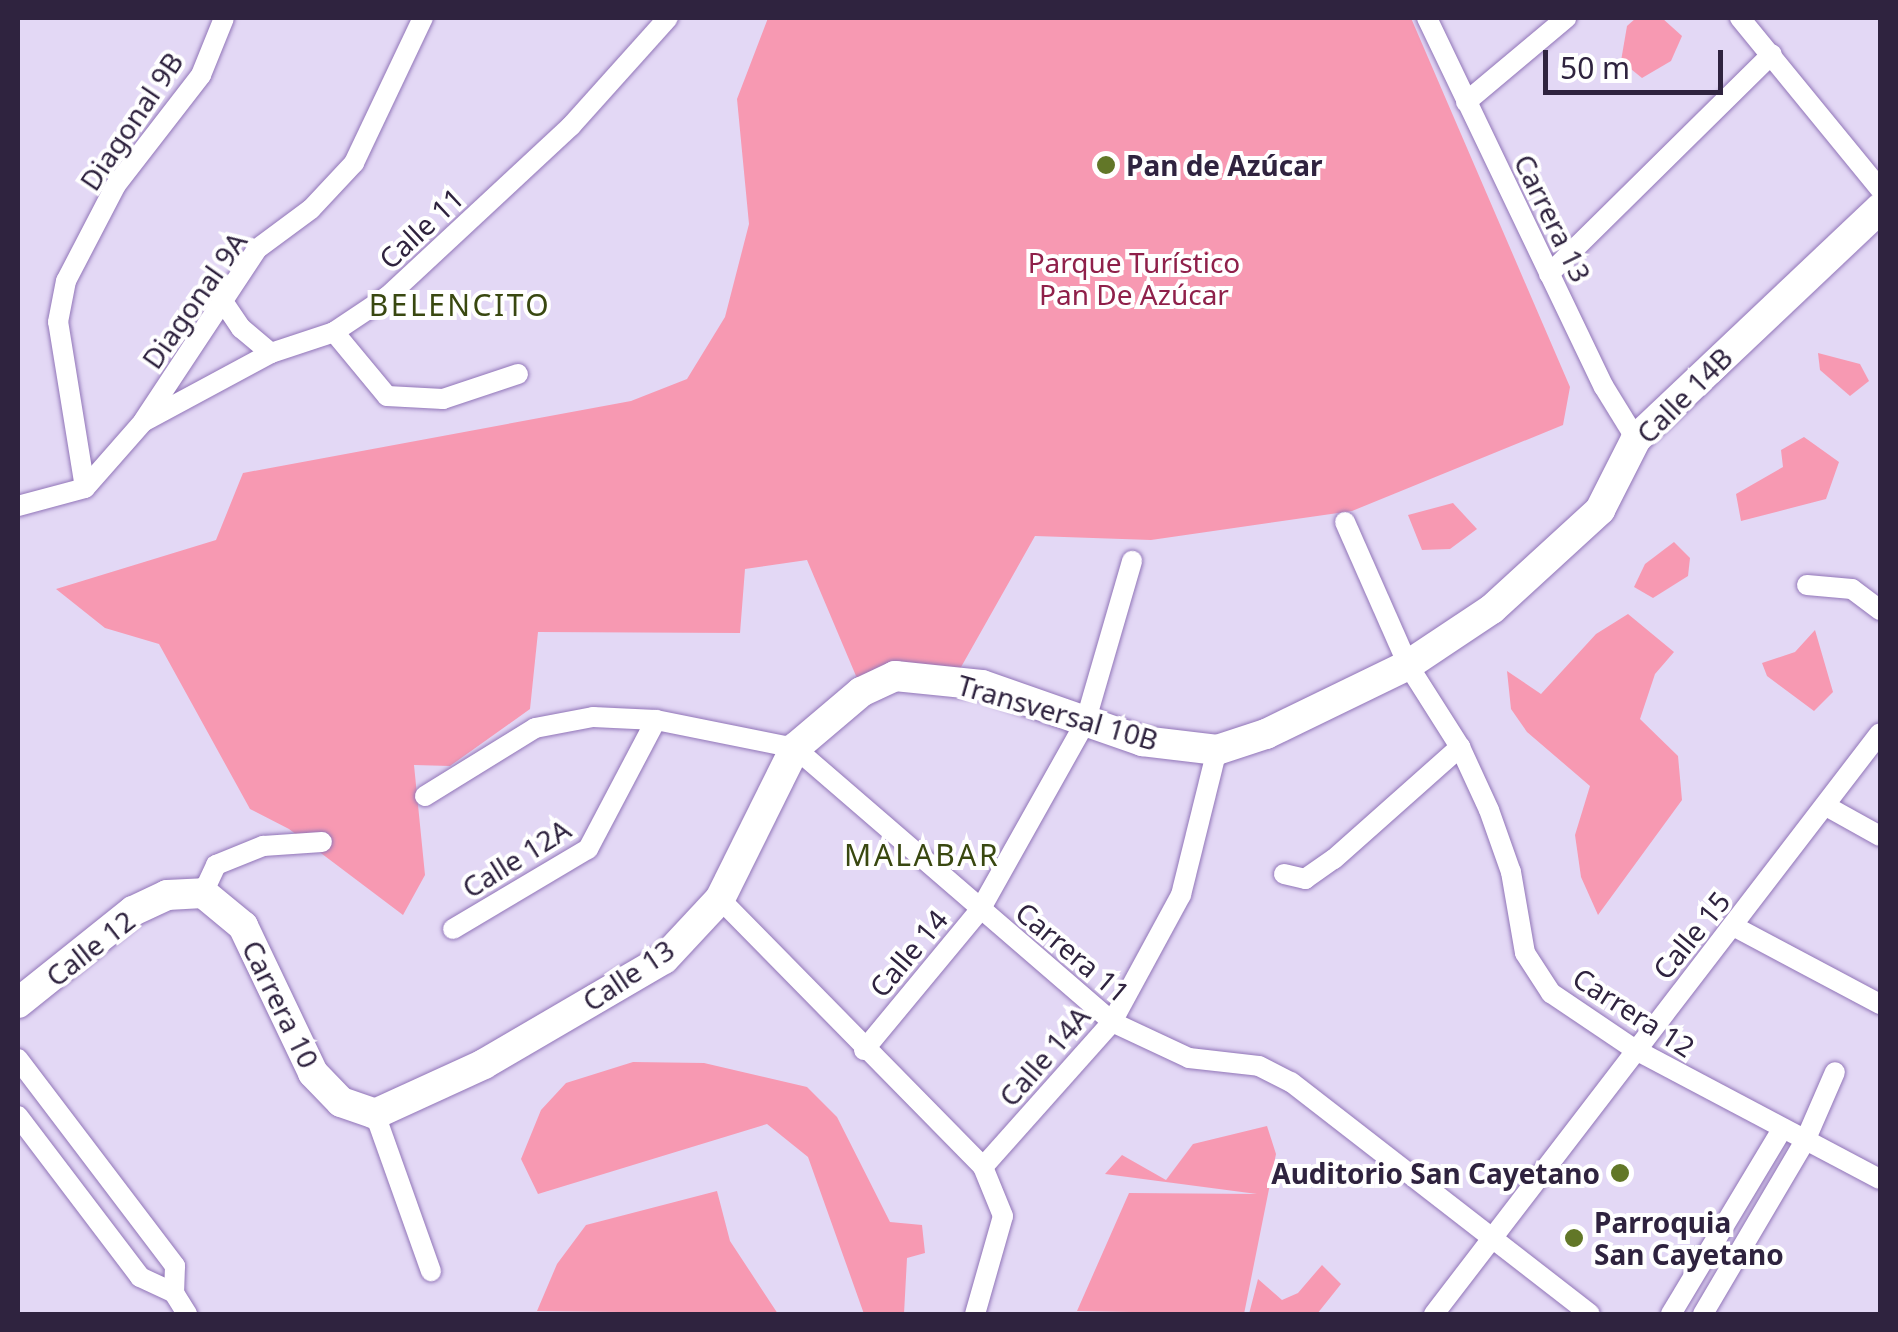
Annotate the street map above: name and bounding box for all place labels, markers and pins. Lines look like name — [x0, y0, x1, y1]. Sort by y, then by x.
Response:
place label: Pan de Azúcar — [1126, 148, 1322, 182]
marker: Pan de Azúcar — [1095, 154, 1117, 176]
place label: Auditorio San Cayetano — [1271, 1156, 1600, 1190]
marker: Auditorio San Cayetano — [1609, 1162, 1631, 1184]
place label: Parroquia San Cayetano — [1594, 1205, 1784, 1271]
marker: Parroquia San Cayetano — [1563, 1227, 1585, 1249]

